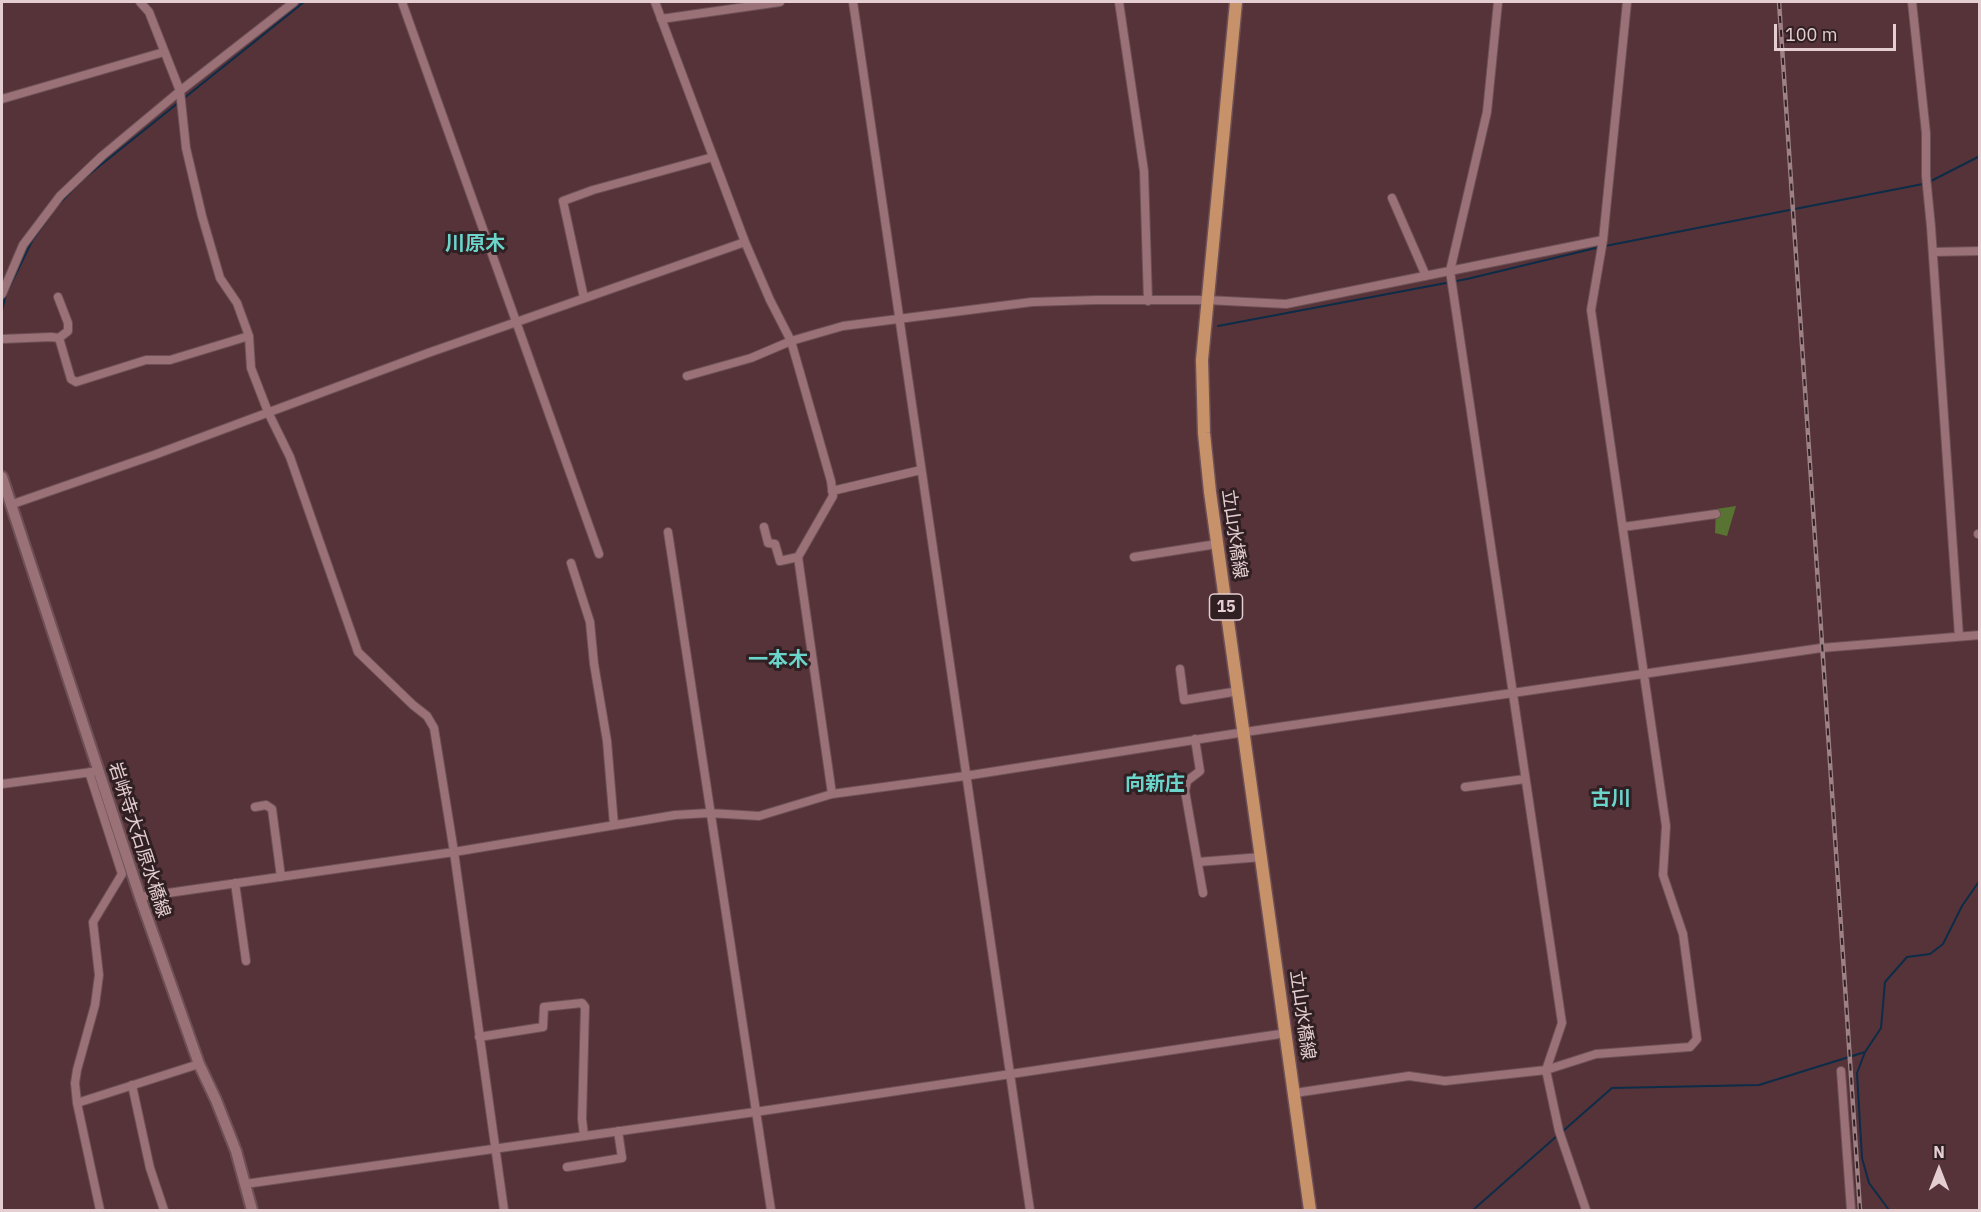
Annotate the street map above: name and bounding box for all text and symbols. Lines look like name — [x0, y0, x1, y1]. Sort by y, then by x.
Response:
scale bar — [1777, 12, 1898, 50]
text: 100 m — [1785, 23, 1837, 46]
district label: 川原木 — [445, 232, 505, 256]
street label: 立山水橋線 — [1217, 488, 1251, 580]
road number: 15 — [1210, 594, 1242, 620]
district label: 一本木 — [748, 648, 808, 672]
street label: 岩峅寺大石原水橋線 — [104, 760, 174, 920]
district label: 向新庄 — [1125, 772, 1185, 796]
district label: 古川 — [1591, 787, 1631, 811]
street label: 立山水橋線 — [1285, 969, 1319, 1061]
north arrow — [1909, 1140, 1969, 1200]
text: N — [1933, 1142, 1945, 1162]

